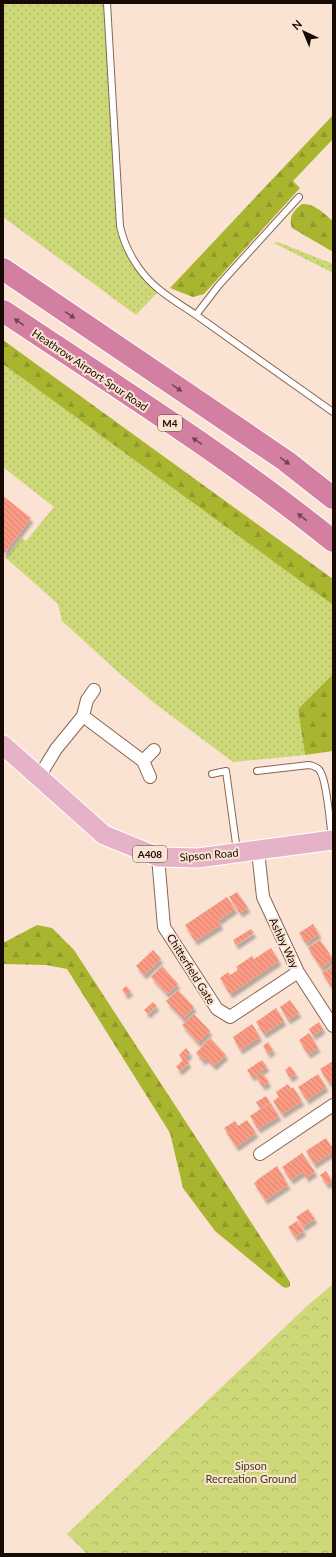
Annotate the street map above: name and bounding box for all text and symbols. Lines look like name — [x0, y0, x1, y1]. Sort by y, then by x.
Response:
north arrow — [284, 12, 324, 52]
text: N — [289, 17, 304, 32]
one-way arrow — [64, 311, 75, 319]
one-way arrow — [14, 318, 24, 326]
street label: Heathrow Airport Spur Road — [30, 326, 151, 413]
one-way arrow — [172, 384, 182, 392]
road number: M4 — [158, 415, 182, 431]
one-way arrow — [192, 437, 202, 445]
one-way arrow — [279, 457, 290, 465]
one-way arrow — [297, 513, 308, 521]
street label: Sipson Road — [179, 845, 239, 864]
road number: A408 — [133, 846, 167, 862]
street label: Ashby Way — [267, 915, 302, 970]
street label: Chitterfield Gate — [165, 931, 218, 1006]
park label: Sipson Recreation Ground — [206, 1459, 296, 1485]

